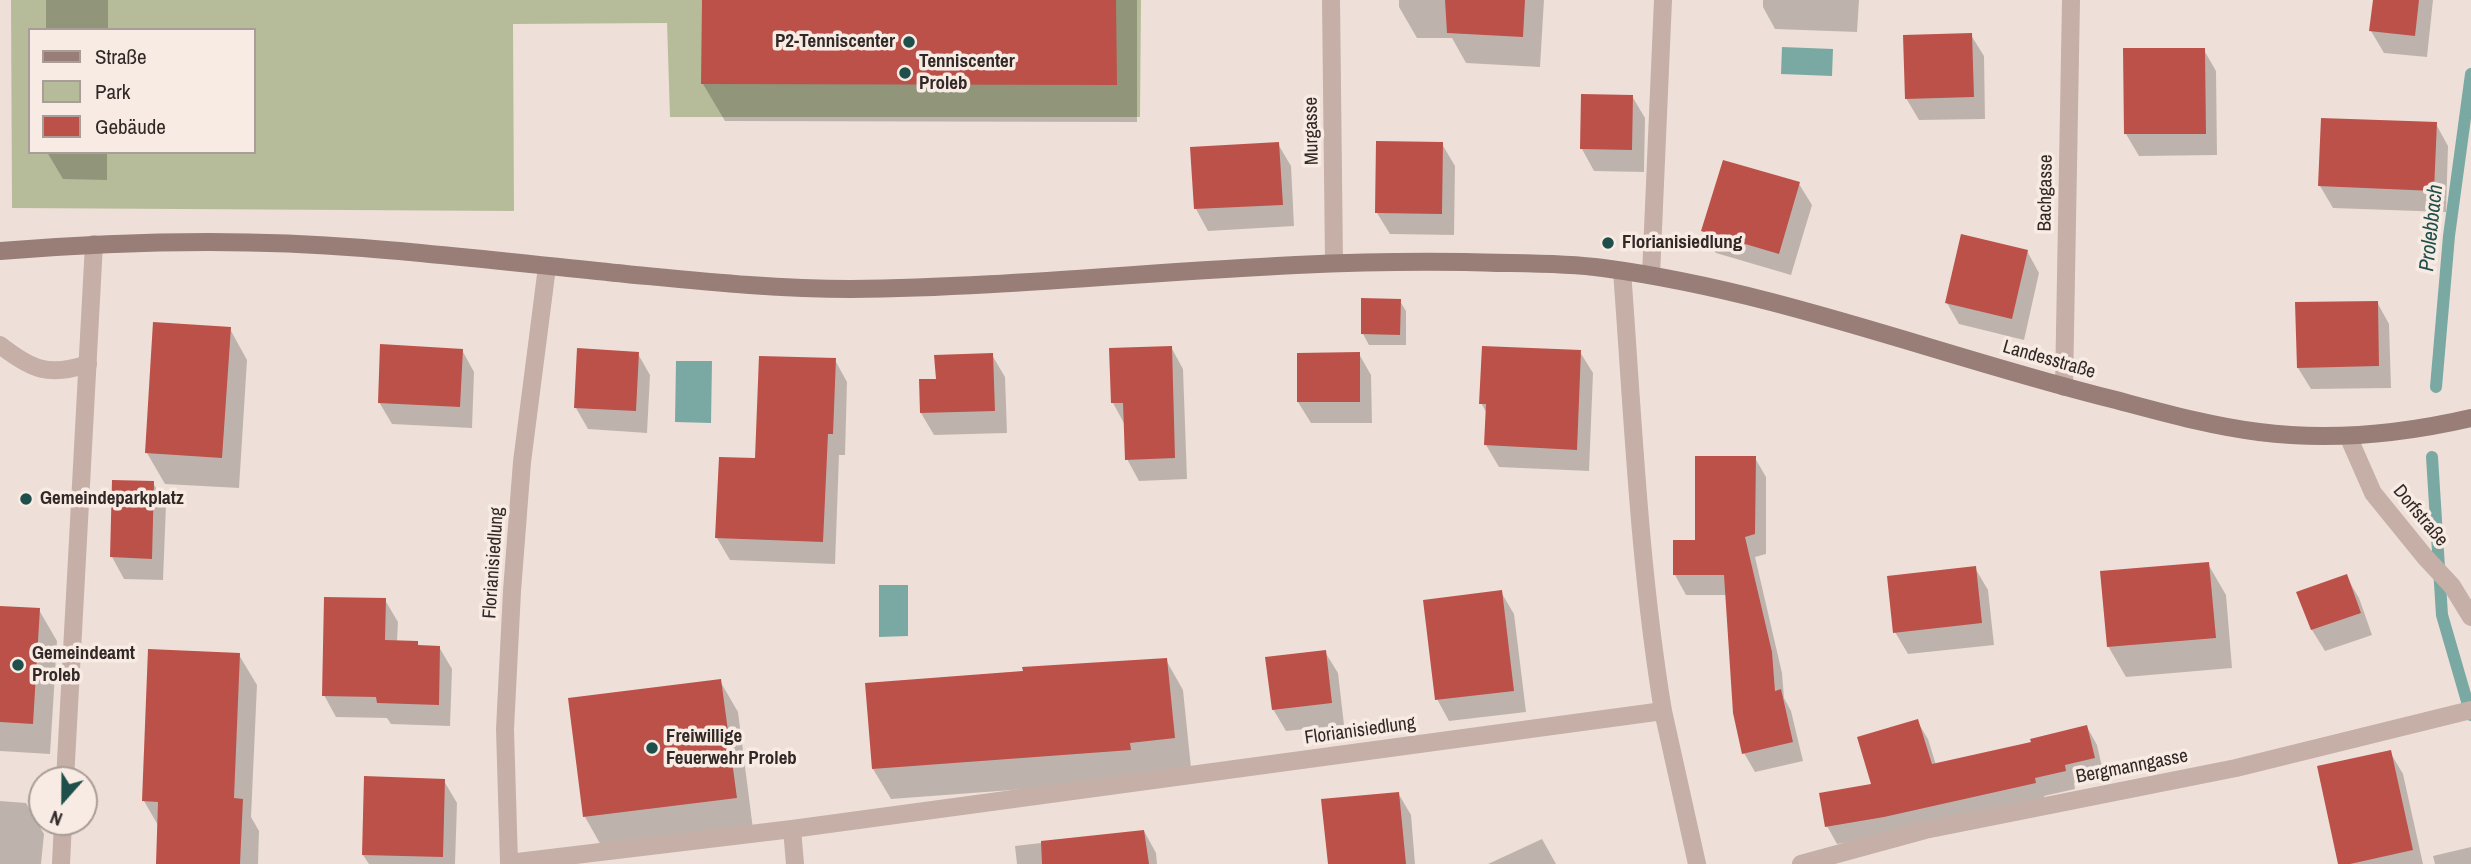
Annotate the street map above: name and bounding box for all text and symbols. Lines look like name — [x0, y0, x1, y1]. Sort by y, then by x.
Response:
legend — [28, 28, 256, 154]
place label: P2-Tenniscenter — [775, 31, 895, 53]
marker: P2-Tenniscenter — [901, 34, 917, 50]
text: Straße — [95, 42, 147, 71]
place label: Tenniscenter Proleb — [919, 51, 1015, 95]
marker: Tenniscenter Proleb — [897, 65, 913, 81]
text: Park — [95, 77, 130, 106]
street label: Murgasse — [1300, 97, 1324, 165]
text: Gebäude — [95, 112, 166, 141]
street label: Bachgasse — [2034, 154, 2058, 232]
water label: Prolebbach — [2415, 183, 2449, 273]
place label: Florianisiedlung — [1622, 232, 1742, 254]
marker: Florianisiedlung — [1600, 235, 1616, 251]
street label: Landesstraße — [2000, 336, 2098, 384]
street label: Dorfstraße — [2388, 480, 2452, 552]
place label: Gemeindeparkplatz — [40, 488, 184, 510]
marker: Gemeindeparkplatz — [18, 491, 34, 507]
street label: Florianisiedlung — [479, 506, 509, 620]
place label: Gemeindeamt Proleb — [32, 643, 135, 687]
marker: Gemeindeamt Proleb — [10, 657, 26, 673]
street label: Florianisiedlung — [1303, 712, 1417, 750]
place label: Freiwillige Feuerwehr Proleb — [666, 726, 797, 770]
marker: Freiwillige Feuerwehr Proleb — [644, 740, 660, 756]
street label: Bergmanngasse — [2074, 745, 2190, 789]
north arrow — [28, 766, 98, 836]
text: N — [46, 805, 66, 833]

